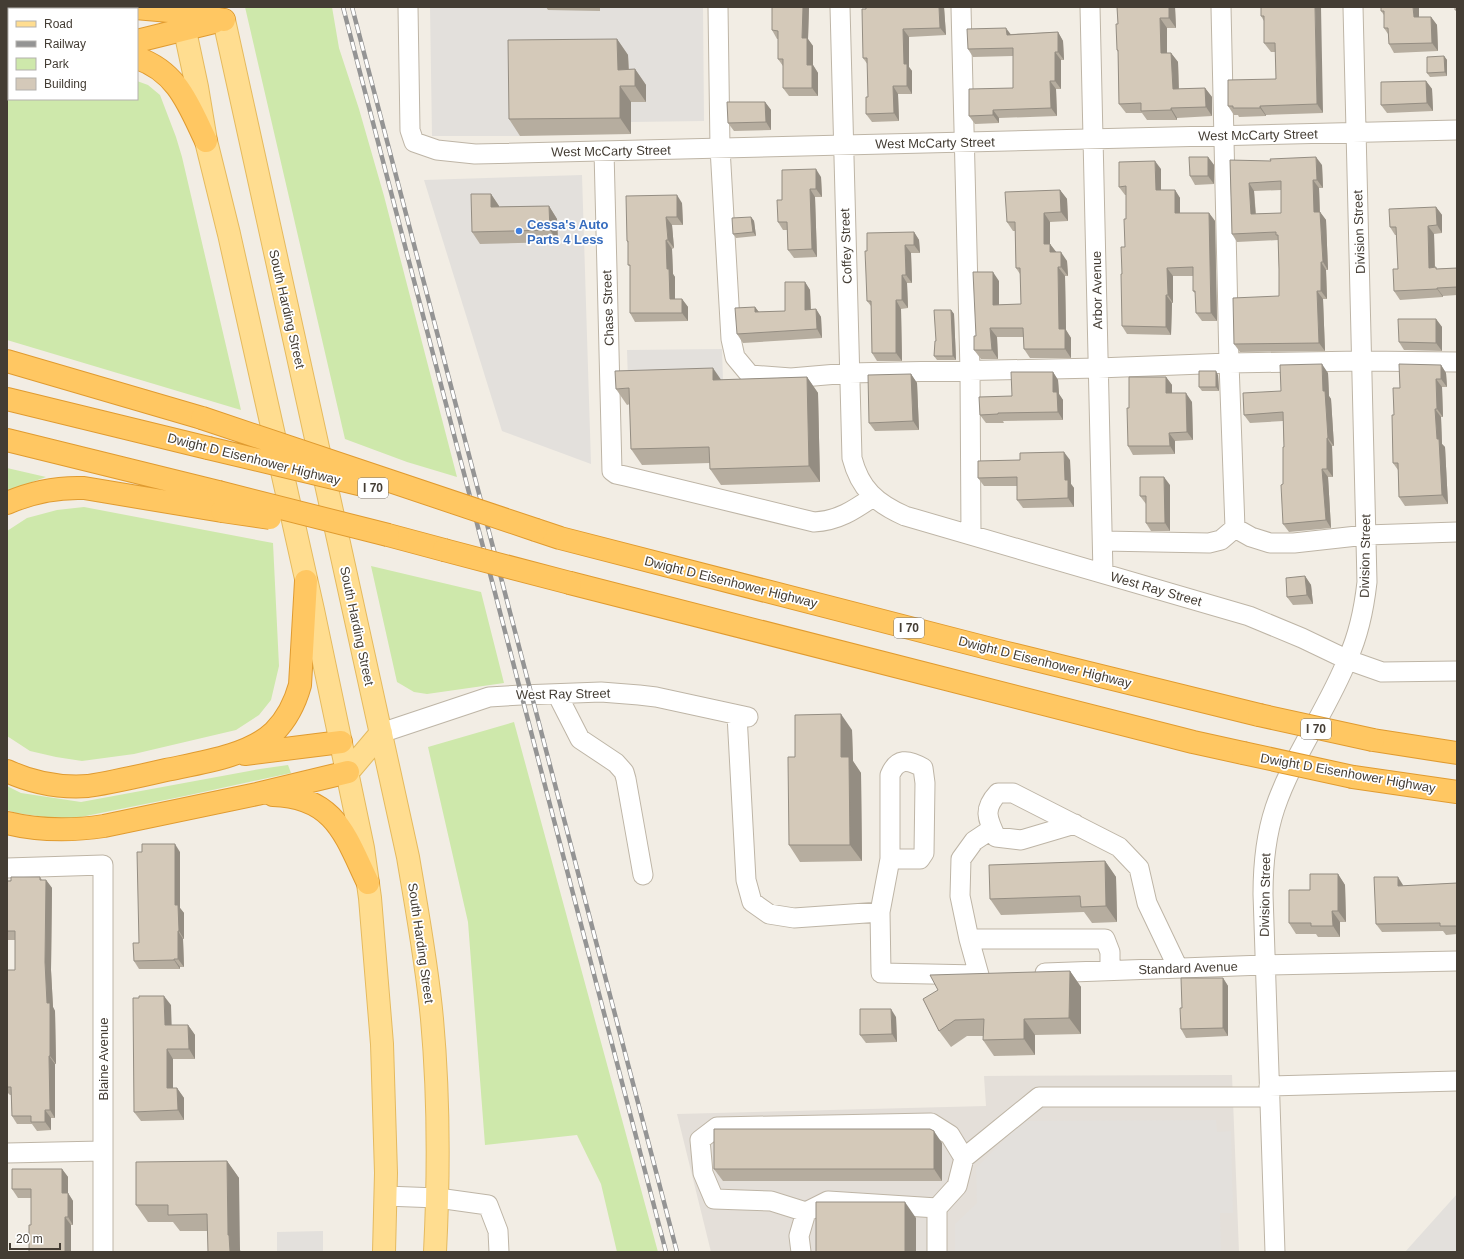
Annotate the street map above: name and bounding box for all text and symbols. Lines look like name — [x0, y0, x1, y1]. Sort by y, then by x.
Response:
legend — [8, 8, 138, 100]
text: Road — [44, 17, 73, 31]
text: Railway — [44, 37, 86, 51]
text: Park — [44, 57, 70, 71]
text: Building — [44, 77, 87, 91]
street label: West McCarty Street — [1198, 126, 1318, 144]
street label: West McCarty Street — [875, 134, 995, 152]
street label: West McCarty Street — [551, 142, 671, 160]
street label: Division Street — [1350, 189, 1368, 274]
street label: Coffey Street — [837, 208, 855, 284]
place label: Cessa's Auto Parts 4 Less — [527, 217, 608, 247]
marker: Cessa's Auto Parts 4 Less — [514, 226, 524, 236]
street label: South Harding Street — [266, 248, 308, 370]
street label: Arbor Avenue — [1089, 251, 1105, 329]
street label: Chase Street — [599, 269, 617, 346]
street label: Dwight D Eisenhower Highway — [166, 430, 343, 488]
road number: I 70 — [358, 478, 388, 498]
street label: Division Street — [1357, 514, 1373, 598]
street label: Dwight D Eisenhower Highway — [643, 553, 820, 611]
street label: South Harding Street — [337, 565, 377, 687]
street label: West Ray Street — [1109, 569, 1204, 609]
road number: I 70 — [894, 618, 924, 638]
street label: Dwight D Eisenhower Highway — [957, 633, 1134, 691]
street label: West Ray Street — [516, 686, 611, 702]
road number: I 70 — [1301, 719, 1331, 739]
street label: Dwight D Eisenhower Highway — [1259, 750, 1437, 796]
street label: Division Street — [1257, 853, 1273, 937]
street label: South Harding Street — [405, 882, 437, 1005]
street label: Standard Avenue — [1138, 959, 1238, 977]
street label: Blaine Avenue — [96, 1018, 111, 1100]
scale bar — [10, 1225, 60, 1251]
text: 20 m — [16, 1232, 43, 1246]

